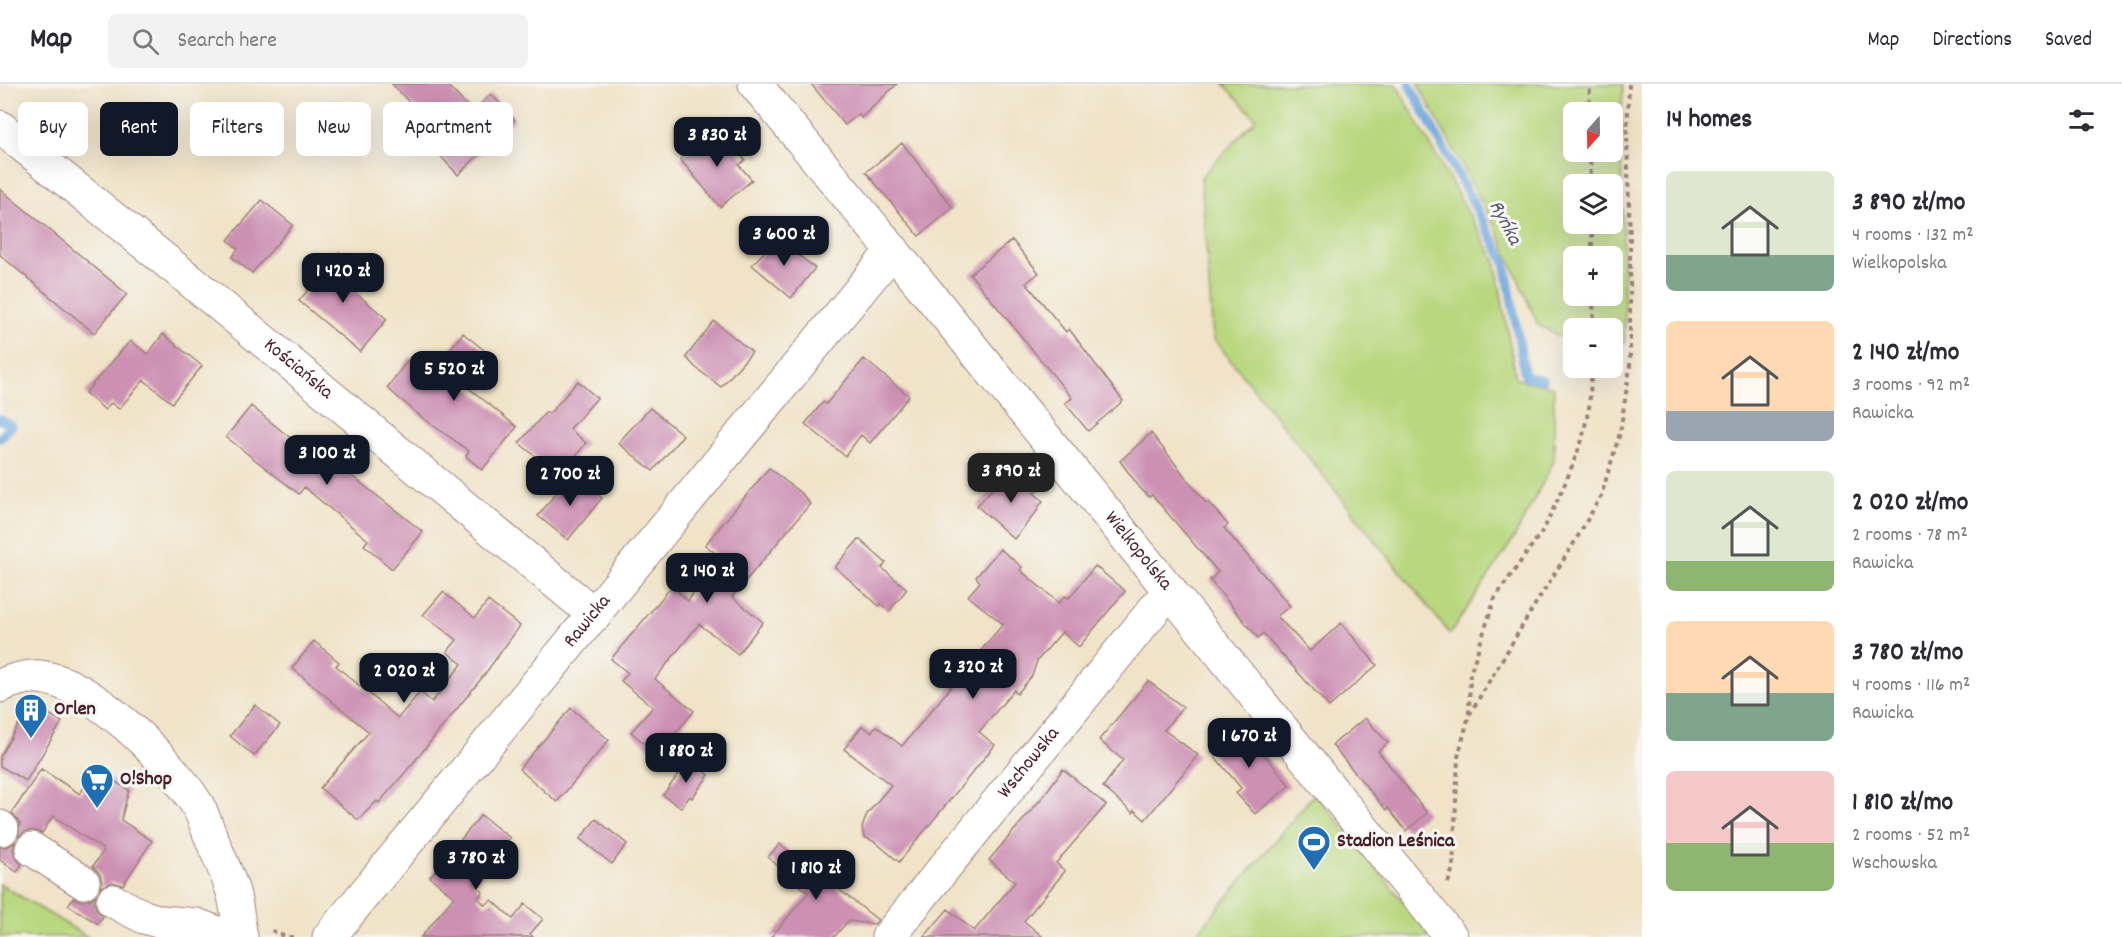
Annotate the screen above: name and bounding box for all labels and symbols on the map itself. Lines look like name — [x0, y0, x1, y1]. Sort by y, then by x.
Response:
north arrow — [1563, 102, 1623, 162]
pin: 3 830 zł — [655, 117, 779, 168]
water label: Ryńka — [1480, 195, 1529, 252]
pin: 3 600 zł — [722, 216, 846, 267]
pin: 1 420 zł — [281, 253, 405, 304]
street label: Kościańska — [257, 332, 339, 407]
pin: 5 520 zł — [392, 351, 516, 402]
pin: 3 100 zł — [265, 435, 389, 486]
pin: 3 890 zł — [949, 453, 1073, 504]
pin: 2 700 zł — [508, 456, 632, 507]
street label: Wielkopolska — [1097, 506, 1179, 597]
pin: 2 140 zł — [645, 553, 769, 604]
street label: Rawicka — [558, 589, 619, 654]
pin: 2 320 zł — [911, 649, 1035, 700]
pin: 2 020 zł — [342, 653, 466, 704]
building icon: Orlen — [13, 692, 49, 739]
place label: Orlen — [54, 696, 96, 724]
pin: 1 670 zł — [1187, 718, 1311, 769]
street label: Wschowska — [992, 721, 1067, 805]
pin: 1 880 zł — [624, 733, 748, 784]
supermarket icon: O!Shop — [79, 762, 115, 809]
place label: O!Shop — [120, 766, 172, 794]
sports icon: Stadion Leśnica — [1296, 824, 1332, 871]
place label: Stadion Leśnica — [1337, 828, 1455, 856]
pin: 3 780 zł — [414, 840, 538, 891]
pin: 1 810 zł — [754, 850, 878, 901]

